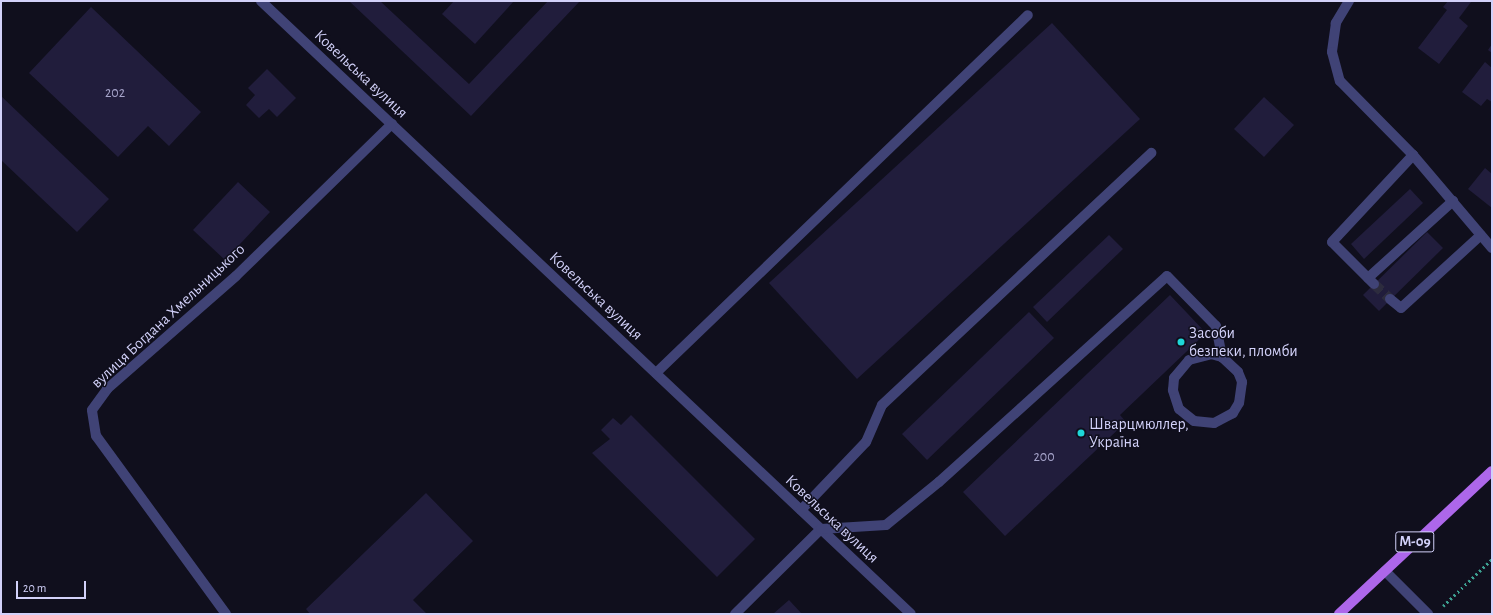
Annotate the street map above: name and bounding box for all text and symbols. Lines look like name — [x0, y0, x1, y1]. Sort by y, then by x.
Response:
street label: Ковельська вулиця — [310, 26, 412, 122]
house number: 202 — [105, 85, 125, 101]
street label: вулиця Богдана Хмельницького — [87, 240, 249, 392]
street label: Ковельська вулиця — [545, 248, 647, 344]
place label: Засоби безпеки, пломби — [1189, 323, 1298, 361]
marker: Засоби безпеки, пломби — [1176, 337, 1186, 347]
place label: Шварцмюллер, Україна — [1089, 414, 1189, 452]
marker: Шварцмюллер, Україна — [1076, 428, 1086, 438]
house number: 200 — [1033, 449, 1055, 465]
street label: Ковельська вулиця — [781, 471, 883, 567]
road number: М-09 — [1395, 529, 1435, 555]
scale bar — [18, 573, 88, 599]
text: 20 m — [23, 582, 46, 594]

